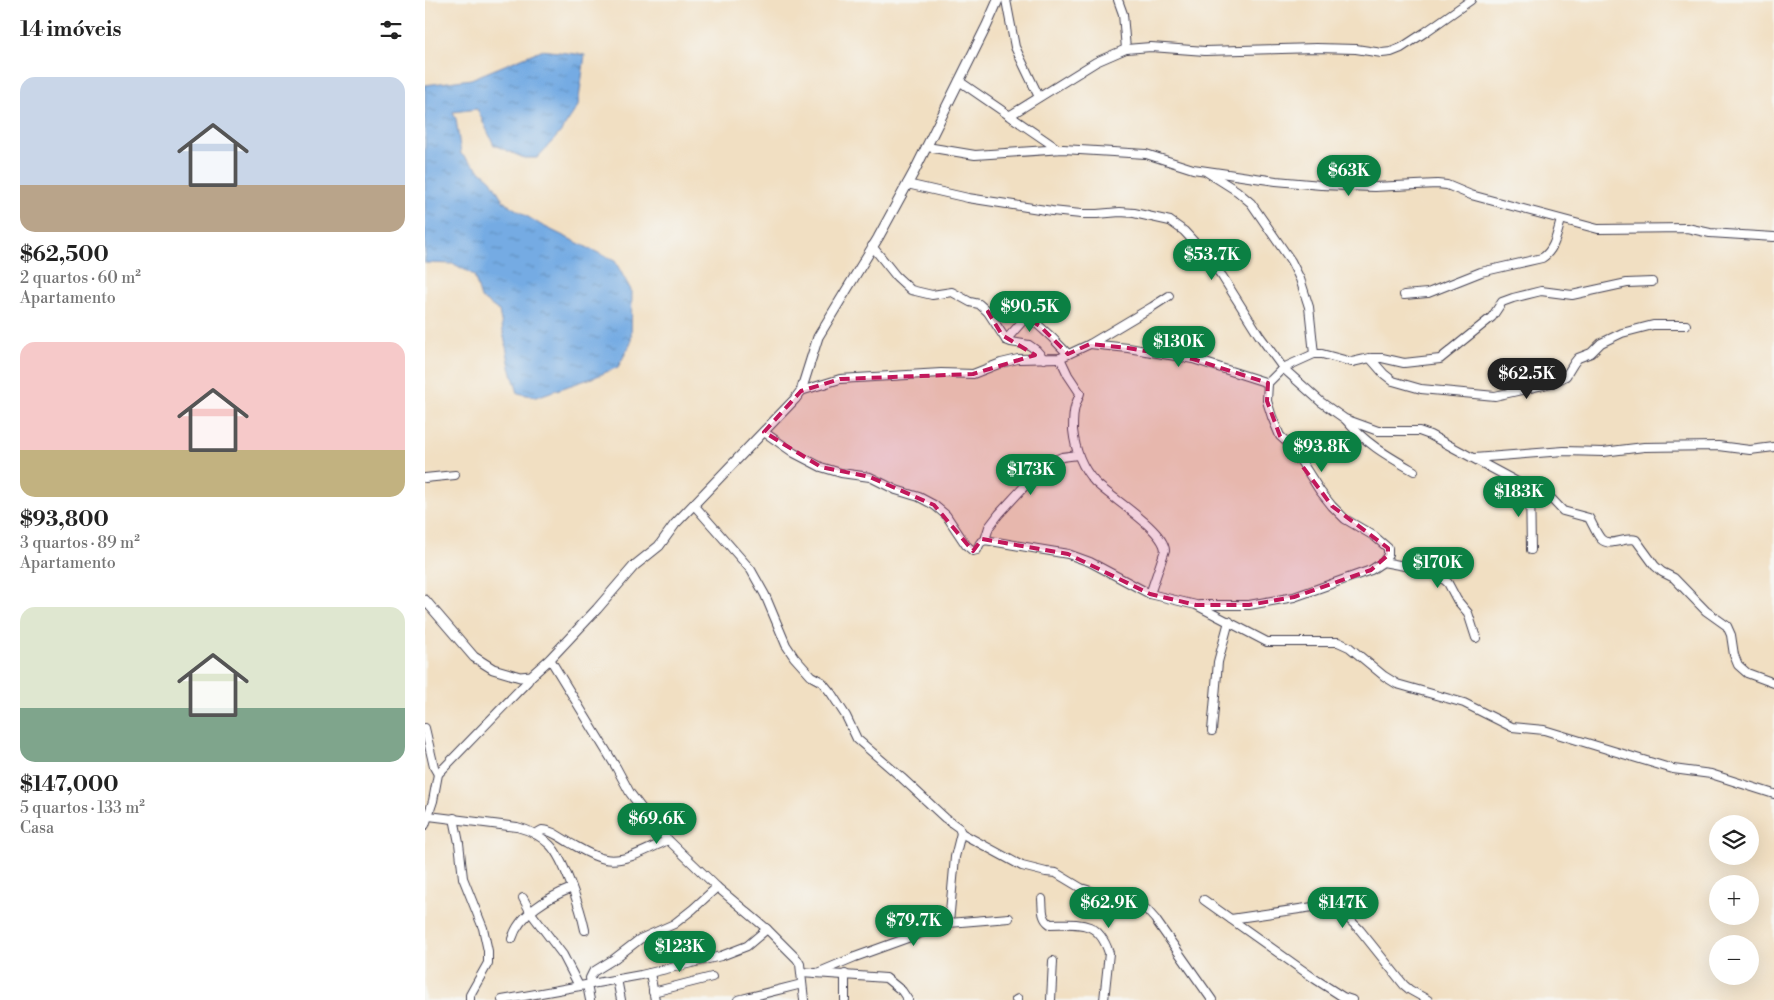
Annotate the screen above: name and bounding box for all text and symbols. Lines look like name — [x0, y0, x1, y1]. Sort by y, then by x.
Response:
icon: filters — [377, 16, 405, 44]
text: 14 imóveis — [20, 17, 121, 43]
icon: home — [168, 110, 258, 200]
pin: $63K — [1319, 154, 1379, 197]
text: $63K — [1328, 161, 1370, 181]
pin: $53.7K — [1171, 238, 1253, 281]
text: $62,500 — [20, 242, 109, 268]
text: $53.7K — [1184, 245, 1240, 265]
text: 2 quartos · 60 m² — [20, 268, 141, 288]
text: Apartamento — [20, 288, 116, 308]
pin: $90.5K — [989, 290, 1071, 333]
text: $90.5K — [1001, 297, 1059, 317]
pin: $130K — [1144, 326, 1214, 368]
text: $130K — [1153, 332, 1205, 352]
pin: $62.5K — [1486, 358, 1568, 400]
text: $62.5K — [1499, 364, 1555, 384]
icon: home — [168, 375, 258, 465]
pin: $93.8K — [1281, 430, 1363, 473]
text: $93.8K — [1294, 437, 1350, 457]
pin: $173K — [996, 454, 1066, 496]
text: $173K — [1007, 460, 1055, 480]
pin: $183K — [1484, 476, 1554, 518]
text: $183K — [1494, 482, 1544, 502]
text: $93,800 — [20, 507, 109, 533]
text: 3 quartos · 89 m² — [20, 533, 140, 553]
pin: $170K — [1403, 546, 1473, 589]
text: Apartamento — [20, 553, 116, 573]
text: $170K — [1413, 553, 1463, 573]
icon: home — [168, 640, 258, 730]
text: $147,000 — [20, 772, 118, 798]
text: 5 quartos · 133 m² — [20, 798, 145, 818]
pin: $69.6K — [616, 802, 698, 845]
text: $69.6K — [628, 809, 686, 829]
map controls — [1709, 815, 1759, 985]
button: layers — [1709, 815, 1759, 865]
text: Casa — [20, 818, 54, 838]
button: + — [1709, 875, 1759, 925]
pin: $62.9K — [1068, 886, 1150, 929]
pin: $147K — [1308, 886, 1378, 929]
text: $62.9K — [1080, 893, 1138, 913]
text: $147K — [1319, 893, 1367, 913]
pin: $79.7K — [873, 904, 955, 947]
text: $79.7K — [886, 911, 942, 931]
pin: $123K — [645, 930, 715, 973]
button: − — [1709, 935, 1759, 985]
text: $123K — [655, 937, 705, 957]

